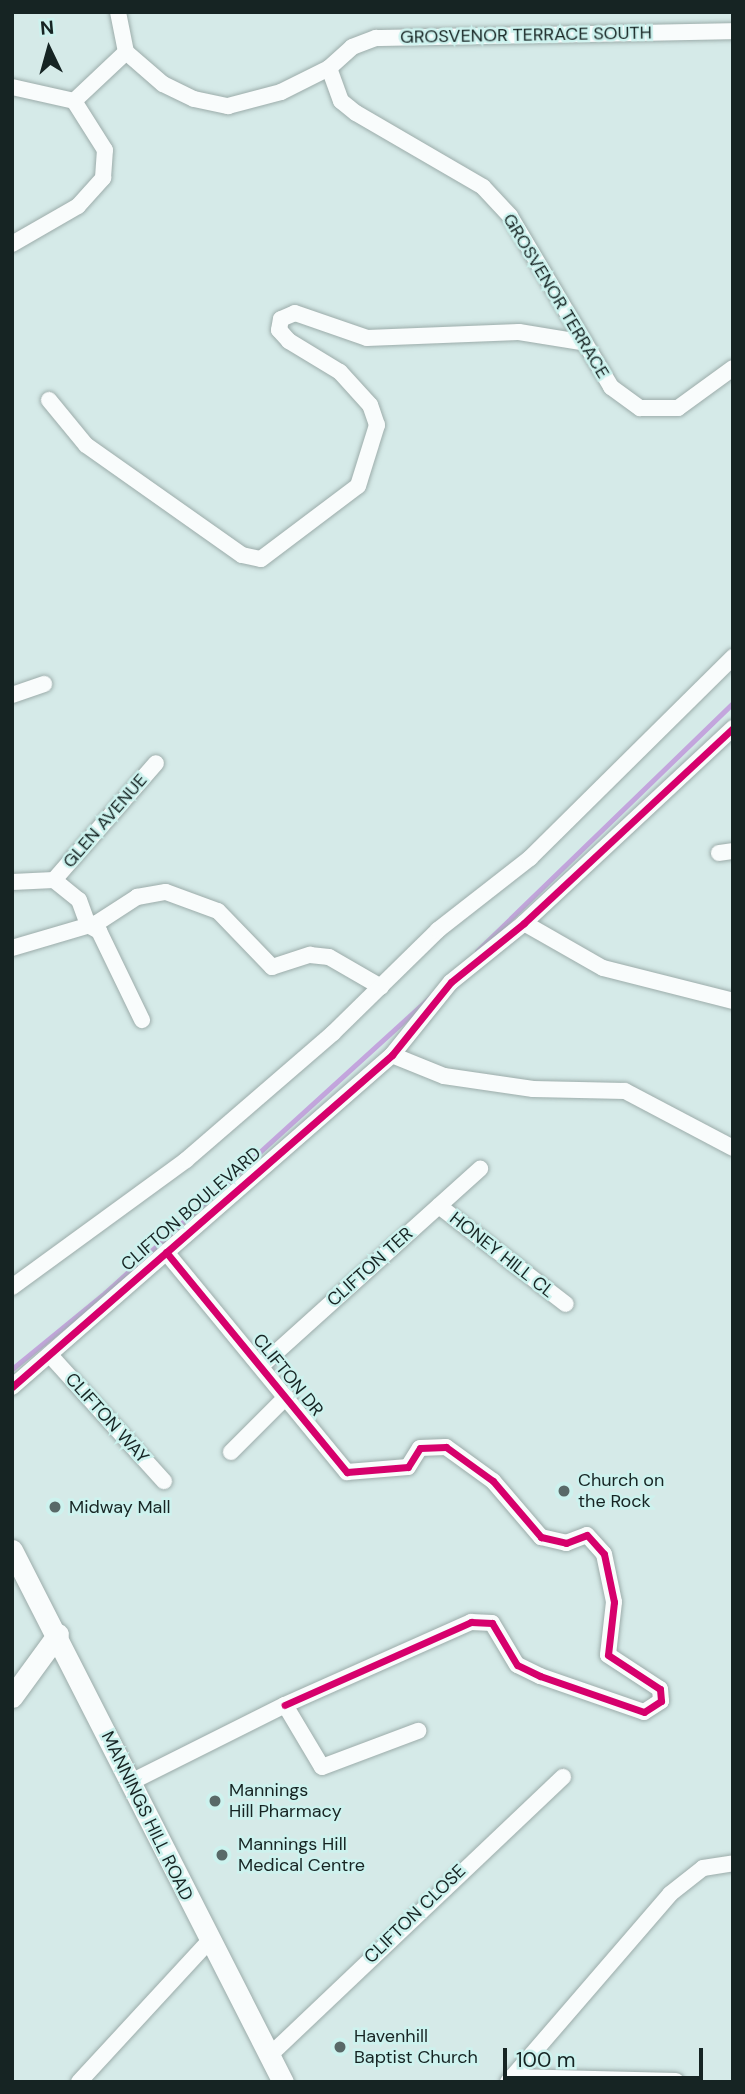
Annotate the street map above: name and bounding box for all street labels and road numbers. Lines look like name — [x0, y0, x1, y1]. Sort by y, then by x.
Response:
street label: GROSVENOR TERRACE SOUTH — [400, 22, 652, 48]
street label: GROSVENOR TERRACE — [498, 210, 614, 382]
street label: GLEN AVENUE — [58, 770, 152, 872]
street label: CLIFTON BOULEVARD — [117, 1142, 265, 1276]
street label: HONEY HILL CL — [445, 1208, 559, 1302]
street label: CLIFTON TER — [323, 1223, 417, 1311]
street label: CLIFTON DR — [248, 1329, 328, 1421]
street label: CLIFTON WAY — [61, 1368, 153, 1468]
street label: MANNINGS HILL ROAD — [97, 1728, 197, 1904]
street label: CLIFTON CLOSE — [360, 1860, 470, 1968]

